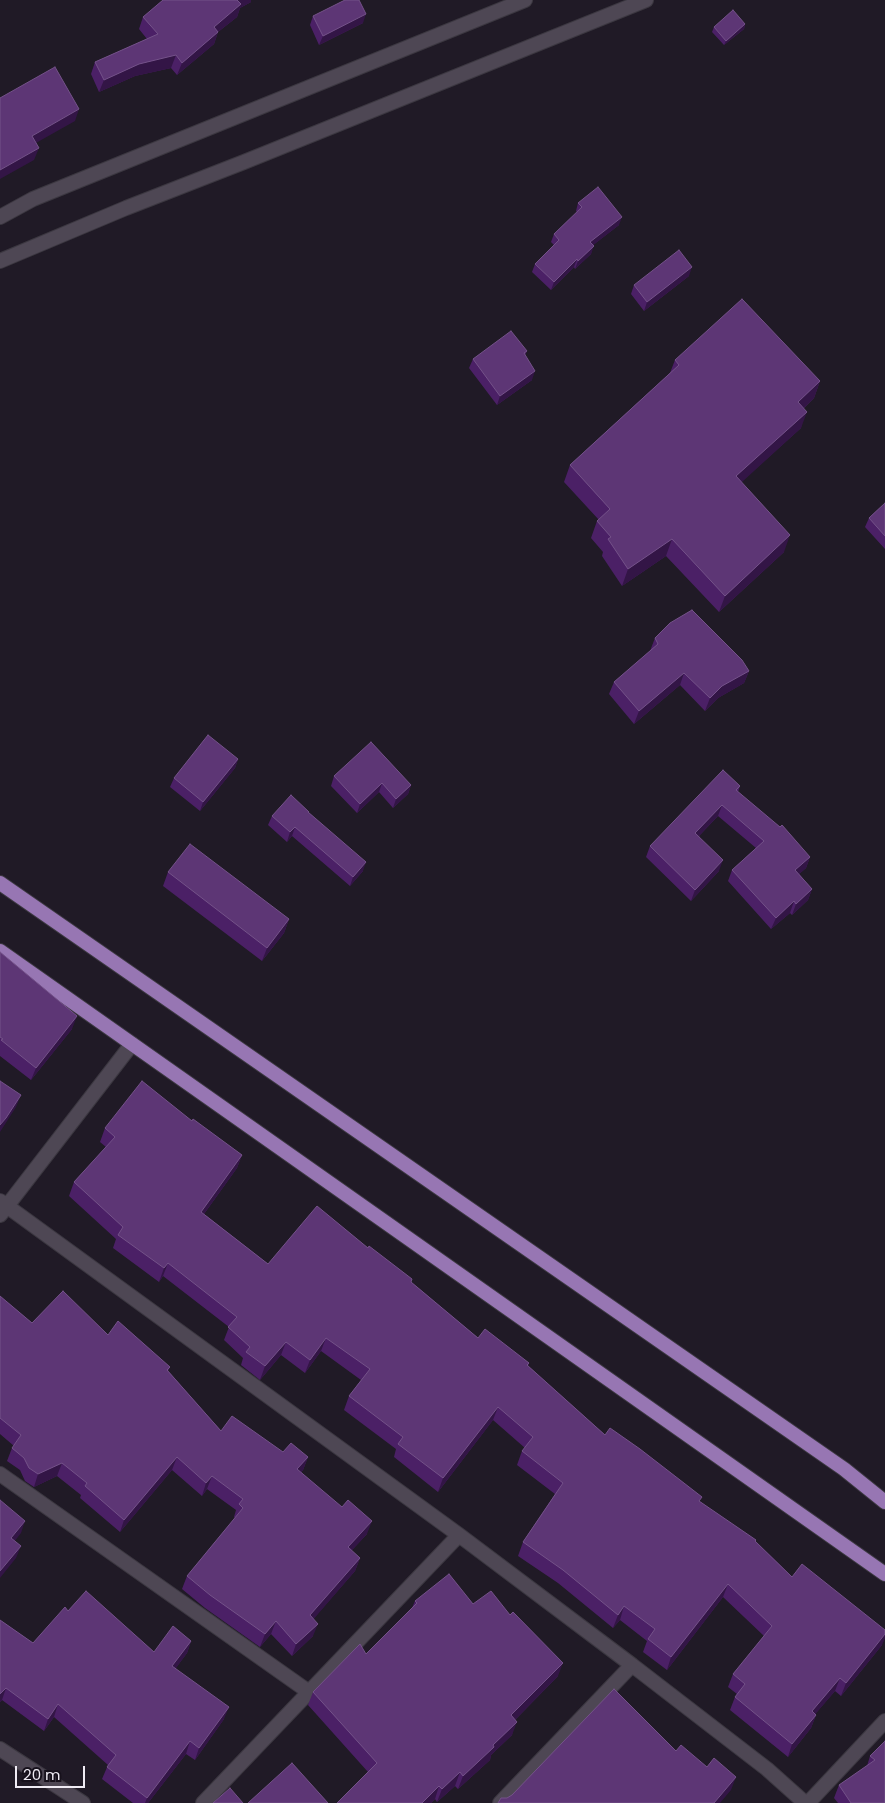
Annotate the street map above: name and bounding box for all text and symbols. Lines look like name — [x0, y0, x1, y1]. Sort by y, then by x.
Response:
scale bar — [18, 1756, 88, 1788]
text: 20 m — [23, 1764, 61, 1785]

